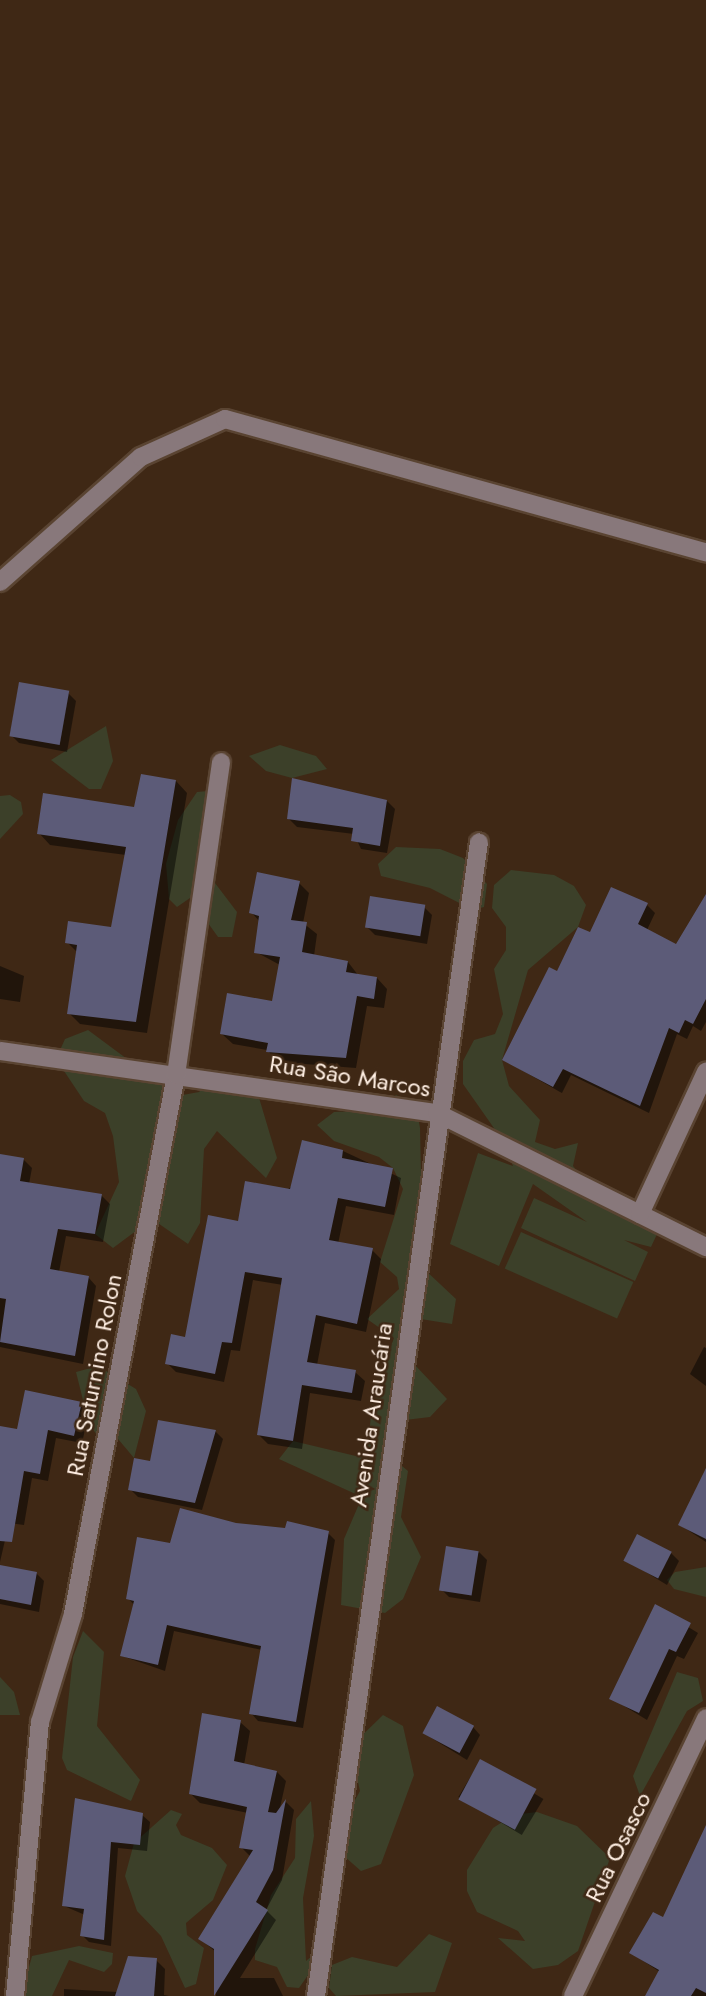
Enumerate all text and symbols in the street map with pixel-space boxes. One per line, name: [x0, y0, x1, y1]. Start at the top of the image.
street label: Rua São Marcos: [267, 1049, 433, 1103]
street label: Rua Saturnino Rolon: [60, 1271, 128, 1479]
street label: Avenida Araucária: [344, 1321, 398, 1509]
street label: Rua Osasco: [579, 1787, 657, 1907]

